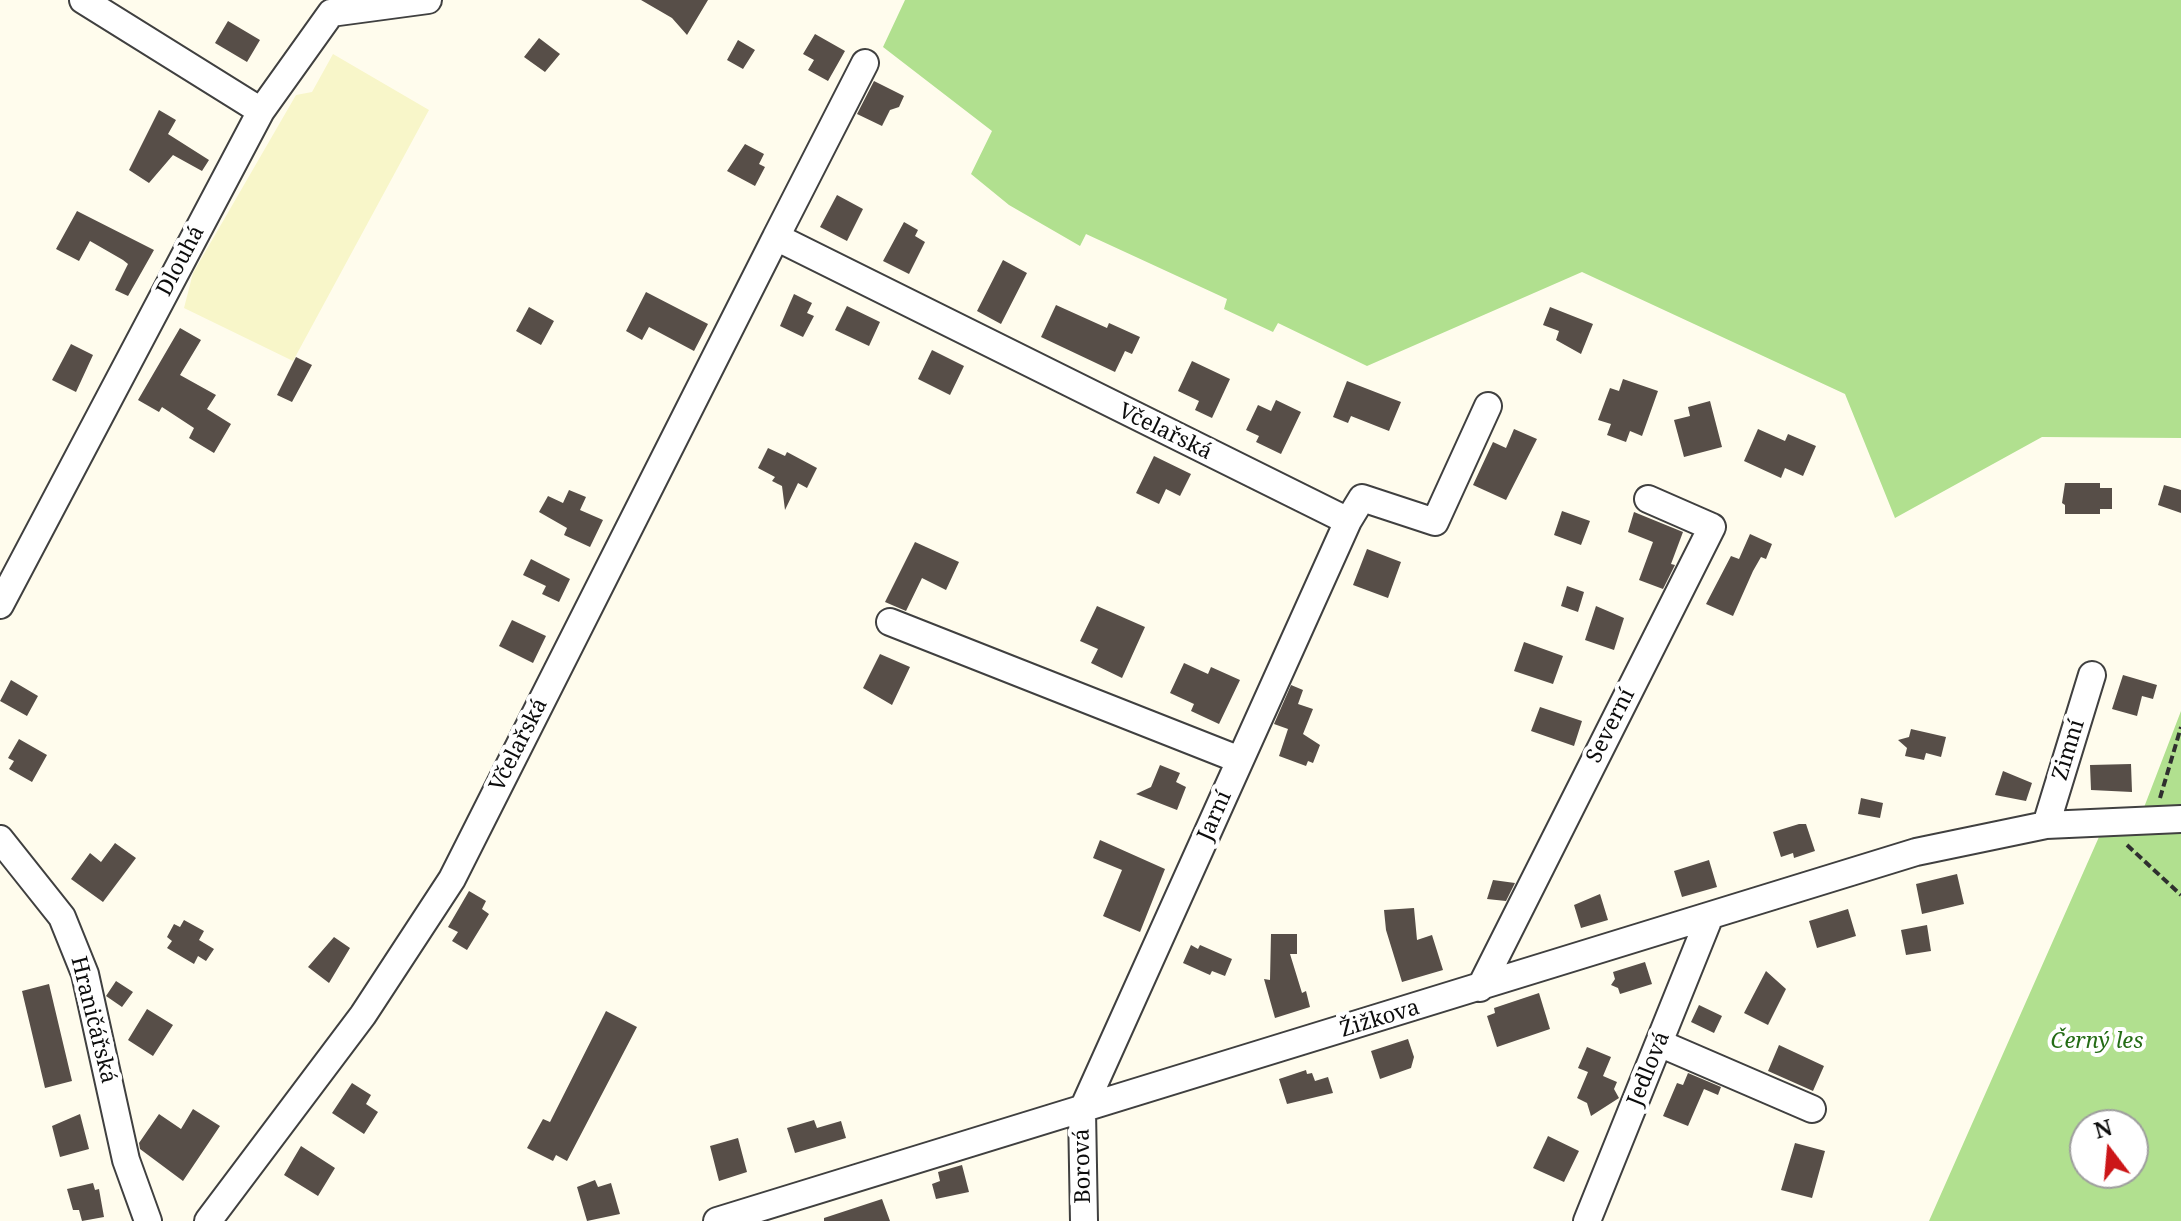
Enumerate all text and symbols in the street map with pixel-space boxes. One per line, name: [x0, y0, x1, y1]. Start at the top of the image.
street label: Dlouhá: [152, 221, 210, 301]
street label: Včelařská: [1114, 398, 1216, 466]
street label: Severní: [1581, 684, 1641, 768]
street label: Včelařská: [484, 694, 554, 796]
street label: Zimní: [2047, 716, 2091, 784]
street label: Jarní: [1192, 787, 1238, 845]
street label: Hraničářská: [64, 954, 122, 1086]
street label: Žižkova: [1337, 994, 1423, 1044]
street label: Jedlová: [1622, 1028, 1676, 1110]
park label: Černý les: [2051, 1029, 2143, 1055]
north arrow: [2069, 1109, 2149, 1189]
text: N: [2090, 1111, 2115, 1145]
street label: Borová: [1069, 1128, 1097, 1204]

